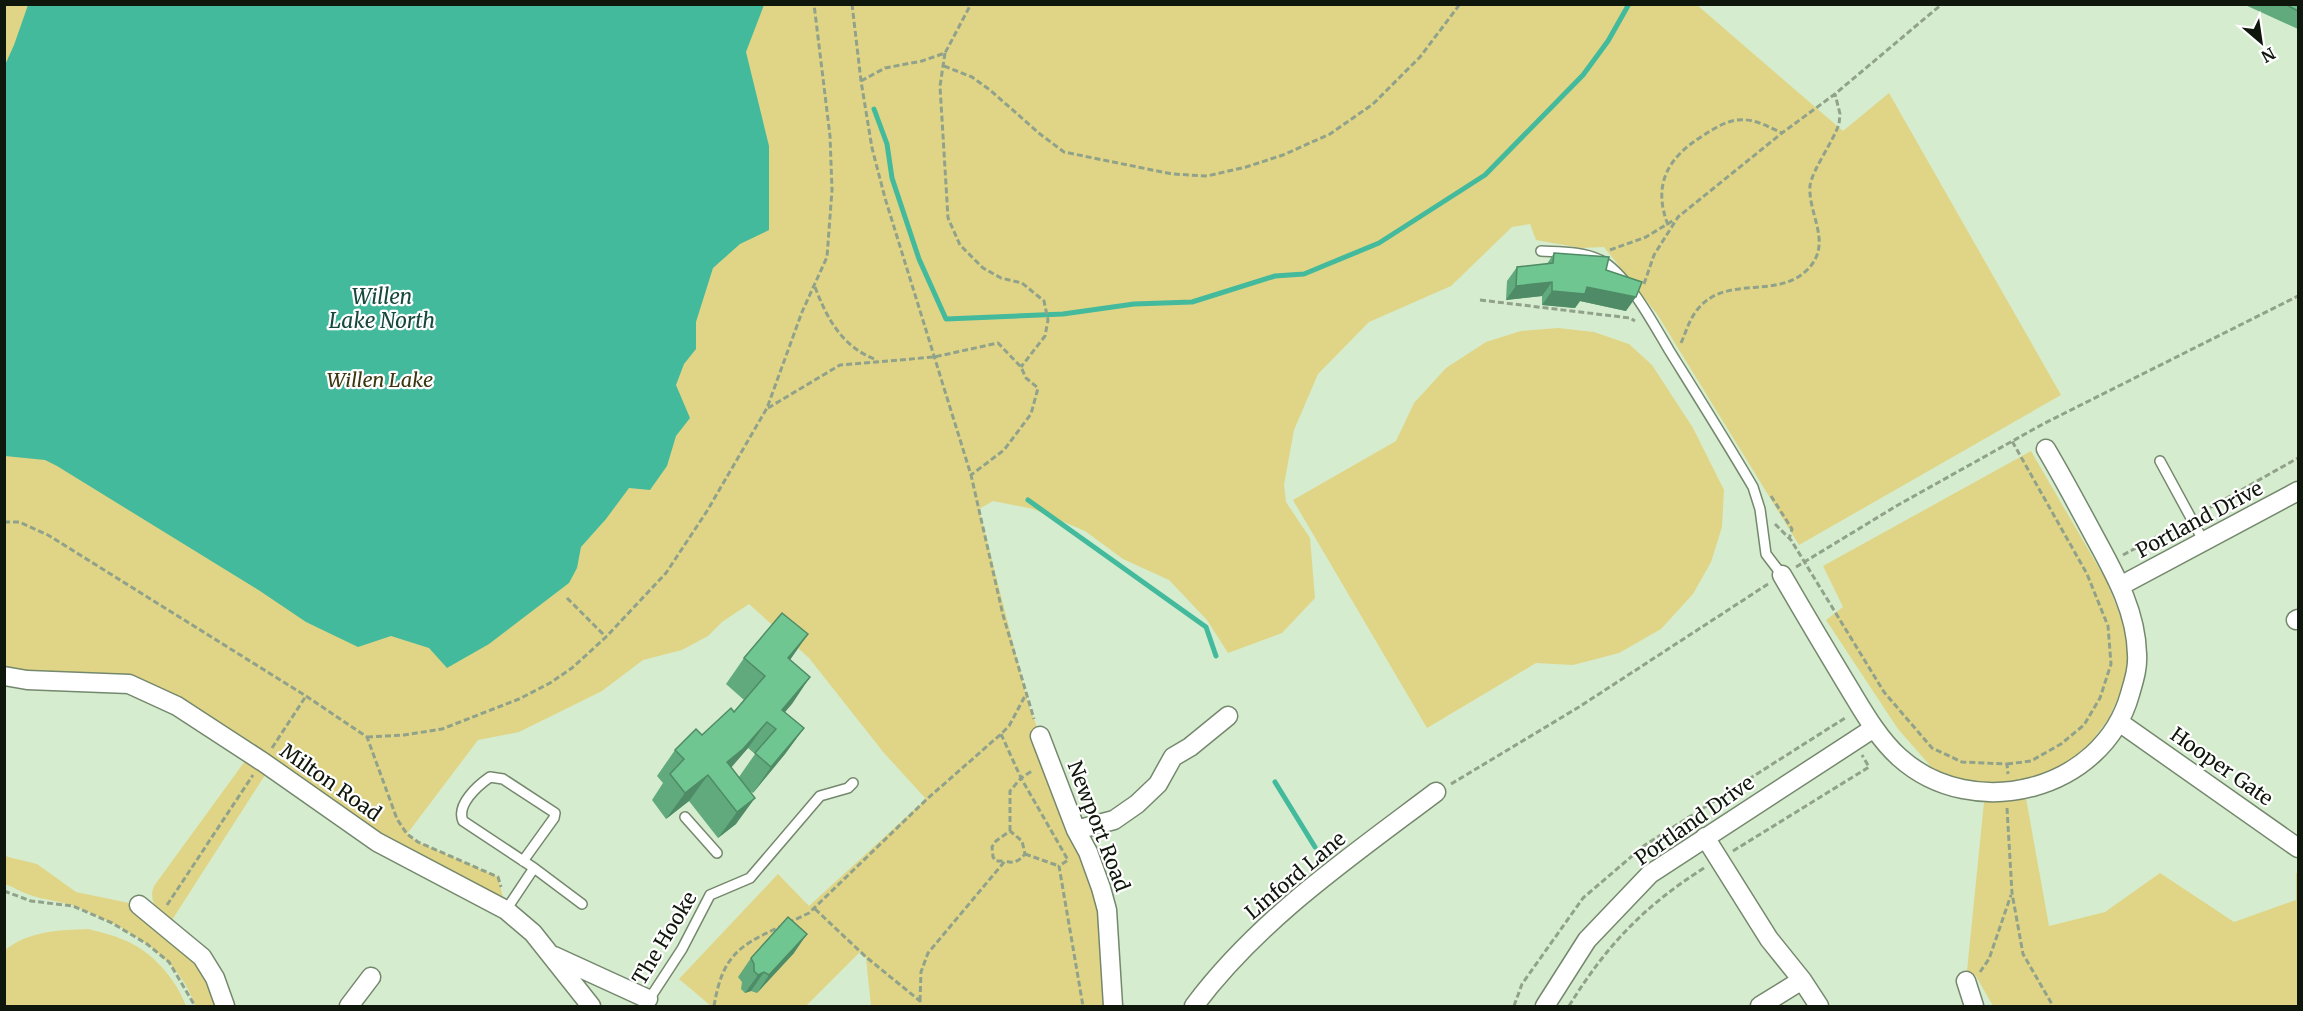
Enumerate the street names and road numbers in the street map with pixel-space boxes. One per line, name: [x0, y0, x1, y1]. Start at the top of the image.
street label: Portland Drive: [2131, 475, 2267, 563]
street label: Hooper Gate: [2166, 721, 2278, 811]
street label: Milton Road: [276, 738, 386, 826]
street label: Newport Road: [1063, 757, 1135, 895]
street label: Portland Drive: [1630, 770, 1758, 870]
street label: Linford Lane: [1240, 826, 1350, 924]
street label: The Hooke: [626, 887, 702, 989]

